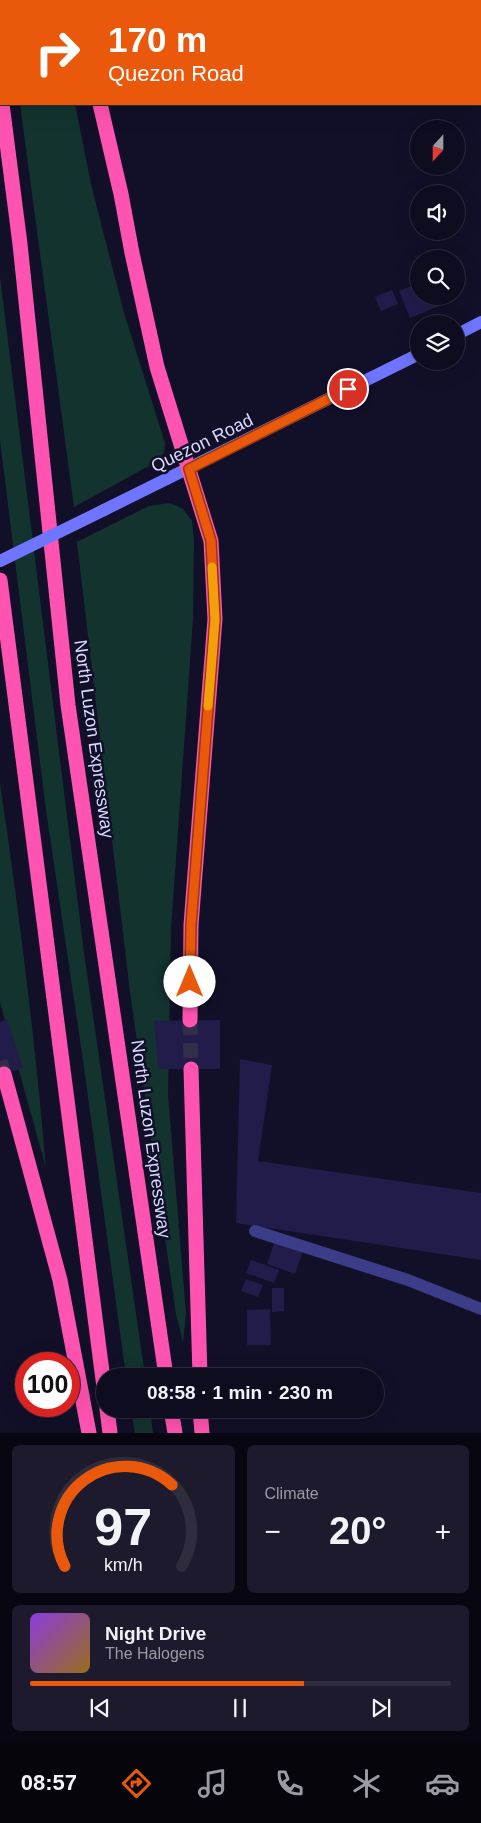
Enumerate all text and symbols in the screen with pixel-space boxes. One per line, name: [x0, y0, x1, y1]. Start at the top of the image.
icon: right: [25, 20, 90, 85]
text: 170 m: [108, 20, 207, 59]
text: Quezon Road: [108, 61, 244, 86]
north arrow: [410, 120, 465, 175]
map controls: [410, 120, 465, 370]
button: sound: [410, 185, 465, 240]
button: search: [410, 250, 465, 305]
button: layers: [410, 315, 465, 370]
pin: [327, 368, 369, 410]
icon: arrive: [334, 375, 362, 403]
street label: Quezon Road: [148, 410, 256, 476]
street label: North Luzon Expressway: [70, 639, 118, 839]
position arrow: [163, 955, 215, 1007]
street label: North Luzon Expressway: [127, 1039, 175, 1239]
speed limit sign: 100: [15, 1352, 80, 1417]
text: 08:58 · 1 min · 230 m: [147, 1382, 333, 1403]
text: Climate: [265, 1485, 319, 1502]
text: 97: [94, 1498, 152, 1556]
text: 20°: [329, 1510, 386, 1552]
text: −: [265, 1516, 281, 1547]
text: +: [435, 1516, 451, 1547]
text: km/h: [104, 1555, 143, 1575]
text: Night Drive: [105, 1623, 206, 1644]
text: The Halogens: [105, 1645, 205, 1662]
icon: previous: [86, 1694, 114, 1722]
icon: pause: [226, 1694, 254, 1722]
icon: next: [367, 1694, 395, 1722]
icon: directions: [119, 1766, 154, 1801]
icon: music: [195, 1766, 230, 1801]
icon: phone: [272, 1766, 307, 1801]
icon: climate: [349, 1766, 384, 1801]
icon: car: [425, 1766, 460, 1801]
text: 08:57: [21, 1770, 77, 1795]

